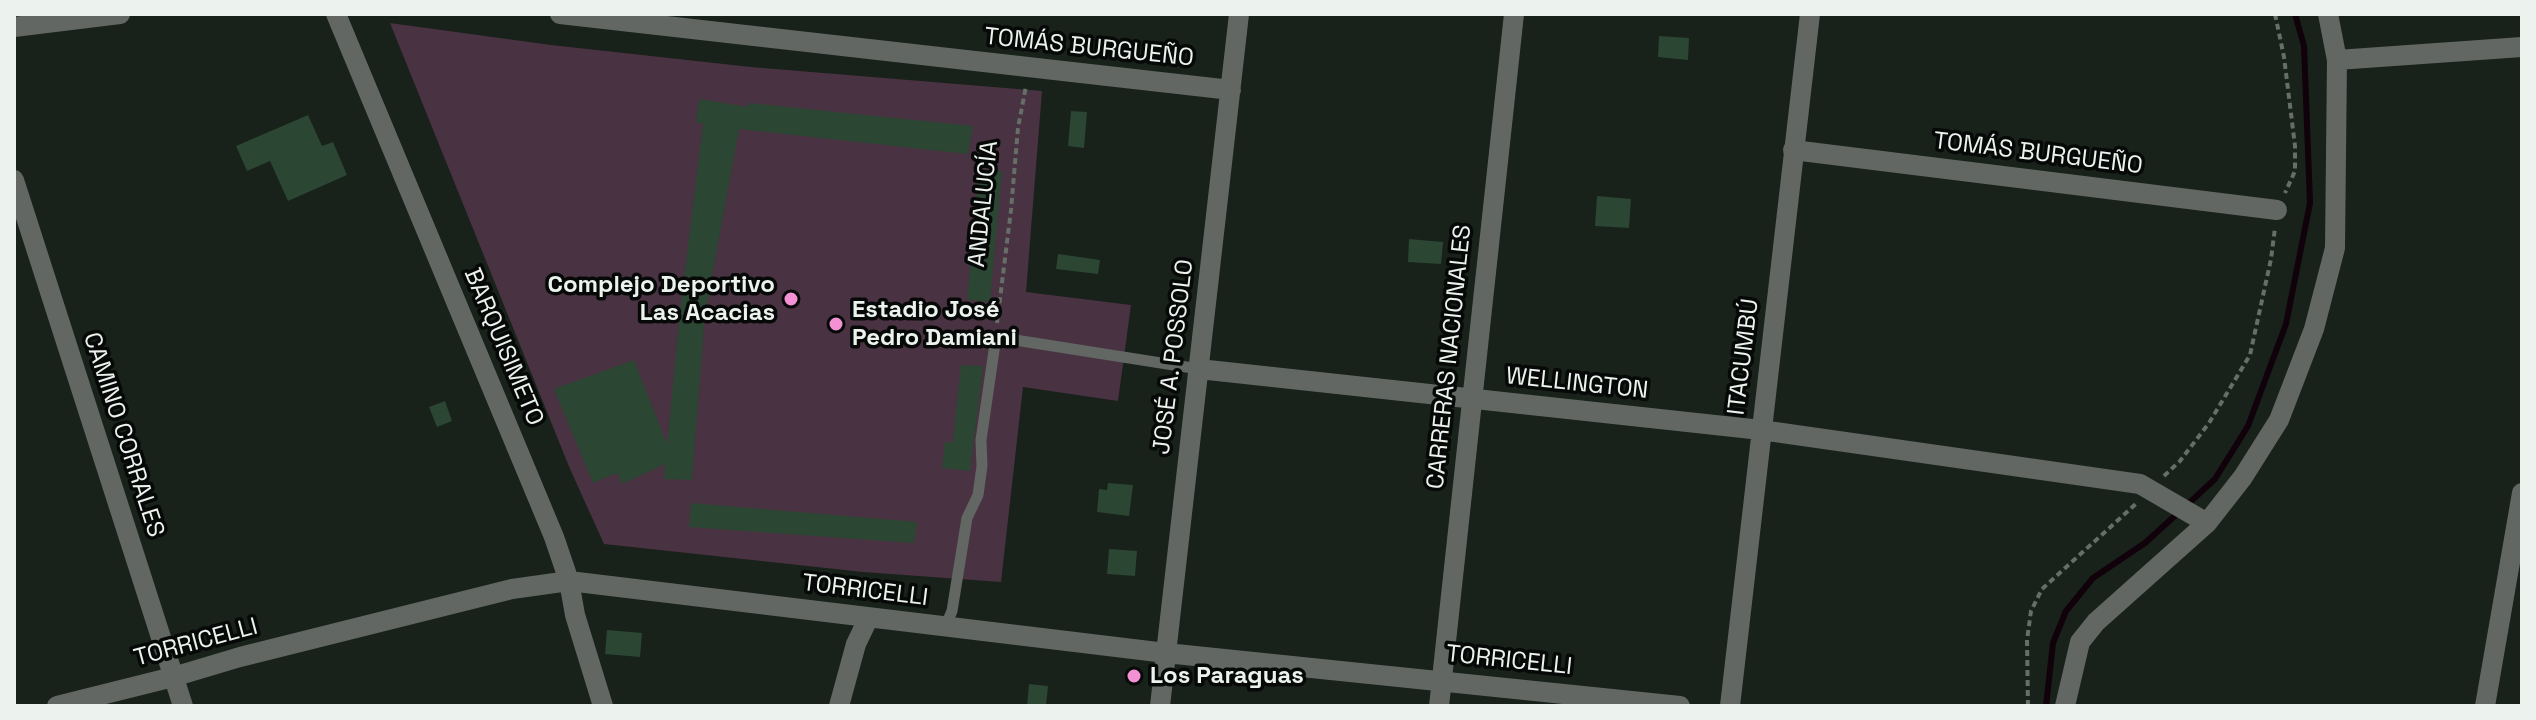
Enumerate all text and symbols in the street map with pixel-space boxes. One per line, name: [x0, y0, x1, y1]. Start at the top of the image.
street label: TOMÁS BURGUEÑO: [983, 23, 1195, 73]
street label: TOMÁS BURGUEÑO: [1932, 127, 2144, 181]
street label: ANDALUCÍA: [963, 139, 1005, 269]
street label: CARRERAS NACIONALES: [1422, 223, 1478, 491]
street label: JOSÉ A. POSSOLO: [1148, 258, 1200, 456]
street label: BARQUISIMETO: [457, 264, 549, 430]
place label: Complejo Deportivo Las Acacias: [547, 271, 775, 327]
marker: Complejo Deportivo Las Acacias: [782, 290, 800, 308]
place label: Estadio José Pedro Damiani: [852, 296, 1017, 352]
street label: ITACUMBÚ: [1723, 297, 1765, 417]
marker: Estadio José Pedro Damiani: [827, 315, 845, 333]
street label: CAMINO CORRALES: [76, 329, 170, 541]
street label: WELLINGTON: [1504, 362, 1650, 406]
street label: TORRICELLI: [800, 569, 930, 613]
street label: TORRICELLI: [131, 613, 261, 673]
street label: TORRICELLI: [1445, 640, 1573, 682]
place label: Los Paraguas: [1150, 662, 1304, 690]
marker: Los Paraguas: [1125, 667, 1143, 685]

